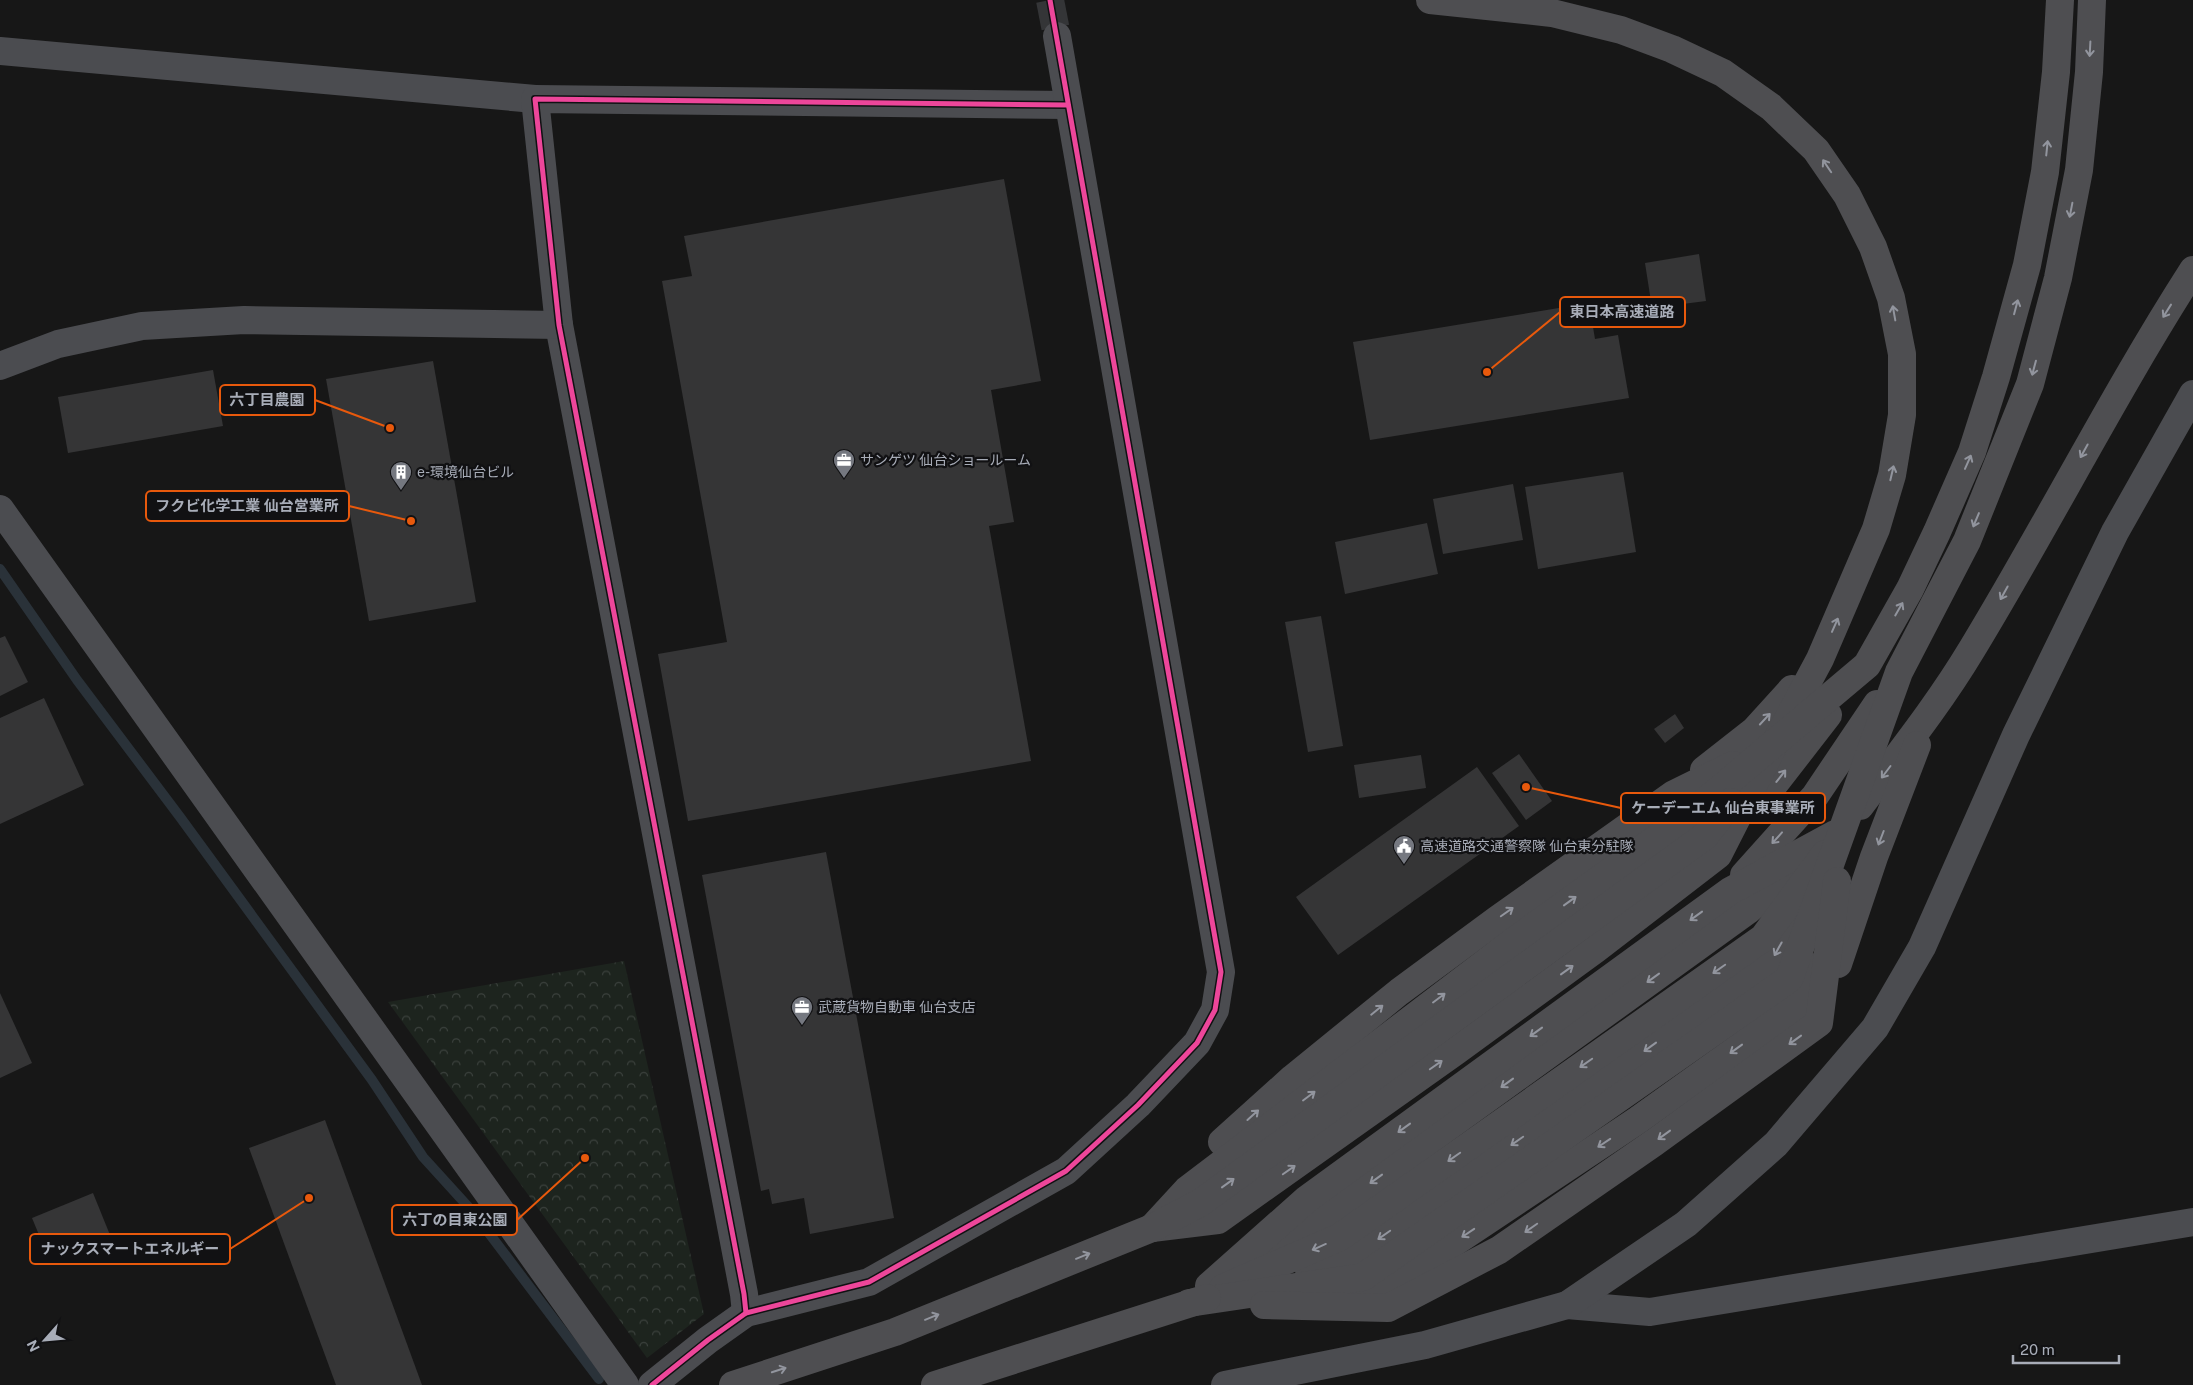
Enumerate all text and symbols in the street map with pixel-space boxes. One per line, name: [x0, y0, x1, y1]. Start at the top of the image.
one-way arrow: [2085, 40, 2095, 56]
one-way arrow: [2042, 140, 2052, 156]
one-way arrow: [1822, 159, 1832, 173]
one-way arrow: [2066, 202, 2076, 218]
callout: 東日本高速道路: [1560, 297, 1685, 327]
one-way arrow: [2011, 299, 2021, 315]
text: 東日本高速道路: [1569, 303, 1675, 320]
one-way arrow: [2161, 304, 2171, 318]
one-way arrow: [1889, 305, 1898, 321]
one-way arrow: [2029, 360, 2039, 376]
callout: 六丁目農園: [220, 385, 315, 415]
text: 六丁目農園: [229, 391, 305, 408]
one-way arrow: [2079, 444, 2089, 459]
office icon: サンゲツ 仙台ショールーム: [832, 448, 856, 479]
place label: サンゲツ 仙台ショールーム: [860, 452, 1031, 468]
one-way arrow: [1963, 455, 1973, 470]
building icon: e-環境仙台ビル: [389, 460, 413, 491]
place label: e-環境仙台ビル: [417, 464, 514, 480]
one-way arrow: [1887, 466, 1897, 482]
callout: フクビ化学工業 仙台営業所: [146, 491, 349, 521]
text: フクビ化学工業 仙台営業所: [155, 497, 339, 514]
one-way arrow: [1971, 512, 1980, 527]
one-way arrow: [1999, 585, 2009, 600]
one-way arrow: [1894, 602, 1904, 617]
one-way arrow: [1831, 618, 1841, 633]
one-way arrow: [1759, 712, 1771, 725]
one-way arrow: [1880, 765, 1891, 778]
one-way arrow: [1775, 770, 1786, 783]
callout: ケーデーエム 仙台東事業所: [1621, 793, 1825, 823]
text: ケーデーエム 仙台東事業所: [1631, 799, 1815, 816]
one-way arrow: [1876, 830, 1885, 846]
one-way arrow: [1772, 832, 1783, 845]
public building icon: 高速道路交通警察隊 仙台東分駐隊: [1392, 834, 1416, 865]
place label: 高速道路交通警察隊 仙台東分駐隊: [1420, 838, 1633, 854]
one-way arrow: [1562, 896, 1576, 906]
one-way arrow: [1500, 907, 1514, 917]
one-way arrow: [1689, 911, 1703, 921]
one-way arrow: [1773, 942, 1783, 956]
one-way arrow: [1712, 964, 1726, 974]
one-way arrow: [1560, 965, 1574, 975]
one-way arrow: [1646, 973, 1660, 983]
one-way arrow: [1432, 993, 1446, 1003]
office icon: 武蔵貨物自動車 仙台支店: [790, 995, 814, 1026]
place label: 武蔵貨物自動車 仙台支店: [818, 999, 975, 1015]
one-way arrow: [1370, 1004, 1383, 1015]
one-way arrow: [1529, 1027, 1543, 1037]
one-way arrow: [1788, 1035, 1802, 1045]
one-way arrow: [1644, 1042, 1657, 1053]
one-way arrow: [1729, 1044, 1743, 1054]
one-way arrow: [1580, 1058, 1594, 1068]
one-way arrow: [1429, 1060, 1443, 1070]
one-way arrow: [1501, 1078, 1514, 1089]
one-way arrow: [1302, 1091, 1316, 1101]
one-way arrow: [1246, 1109, 1259, 1120]
one-way arrow: [1397, 1123, 1411, 1133]
one-way arrow: [1657, 1130, 1671, 1140]
one-way arrow: [1510, 1136, 1524, 1146]
one-way arrow: [1597, 1138, 1611, 1148]
one-way arrow: [1447, 1152, 1461, 1162]
one-way arrow: [1282, 1165, 1296, 1175]
one-way arrow: [1369, 1174, 1383, 1184]
one-way arrow: [1221, 1178, 1235, 1188]
callout: 六丁の目東公園: [392, 1205, 517, 1235]
text: 六丁の目東公園: [402, 1211, 508, 1228]
one-way arrow: [1525, 1223, 1538, 1234]
one-way arrow: [1462, 1228, 1476, 1238]
one-way arrow: [1377, 1230, 1391, 1240]
callout: ナックスマートエネルギー: [30, 1234, 230, 1264]
text: ナックスマートエネルギー: [40, 1240, 220, 1257]
one-way arrow: [1312, 1242, 1327, 1252]
one-way arrow: [1075, 1251, 1090, 1260]
one-way arrow: [925, 1311, 940, 1320]
north arrow: [20, 1315, 70, 1365]
scale bar: [2013, 1332, 2119, 1364]
text: N: [24, 1337, 43, 1354]
text: 20 m: [2020, 1341, 2055, 1358]
one-way arrow: [771, 1365, 786, 1374]

